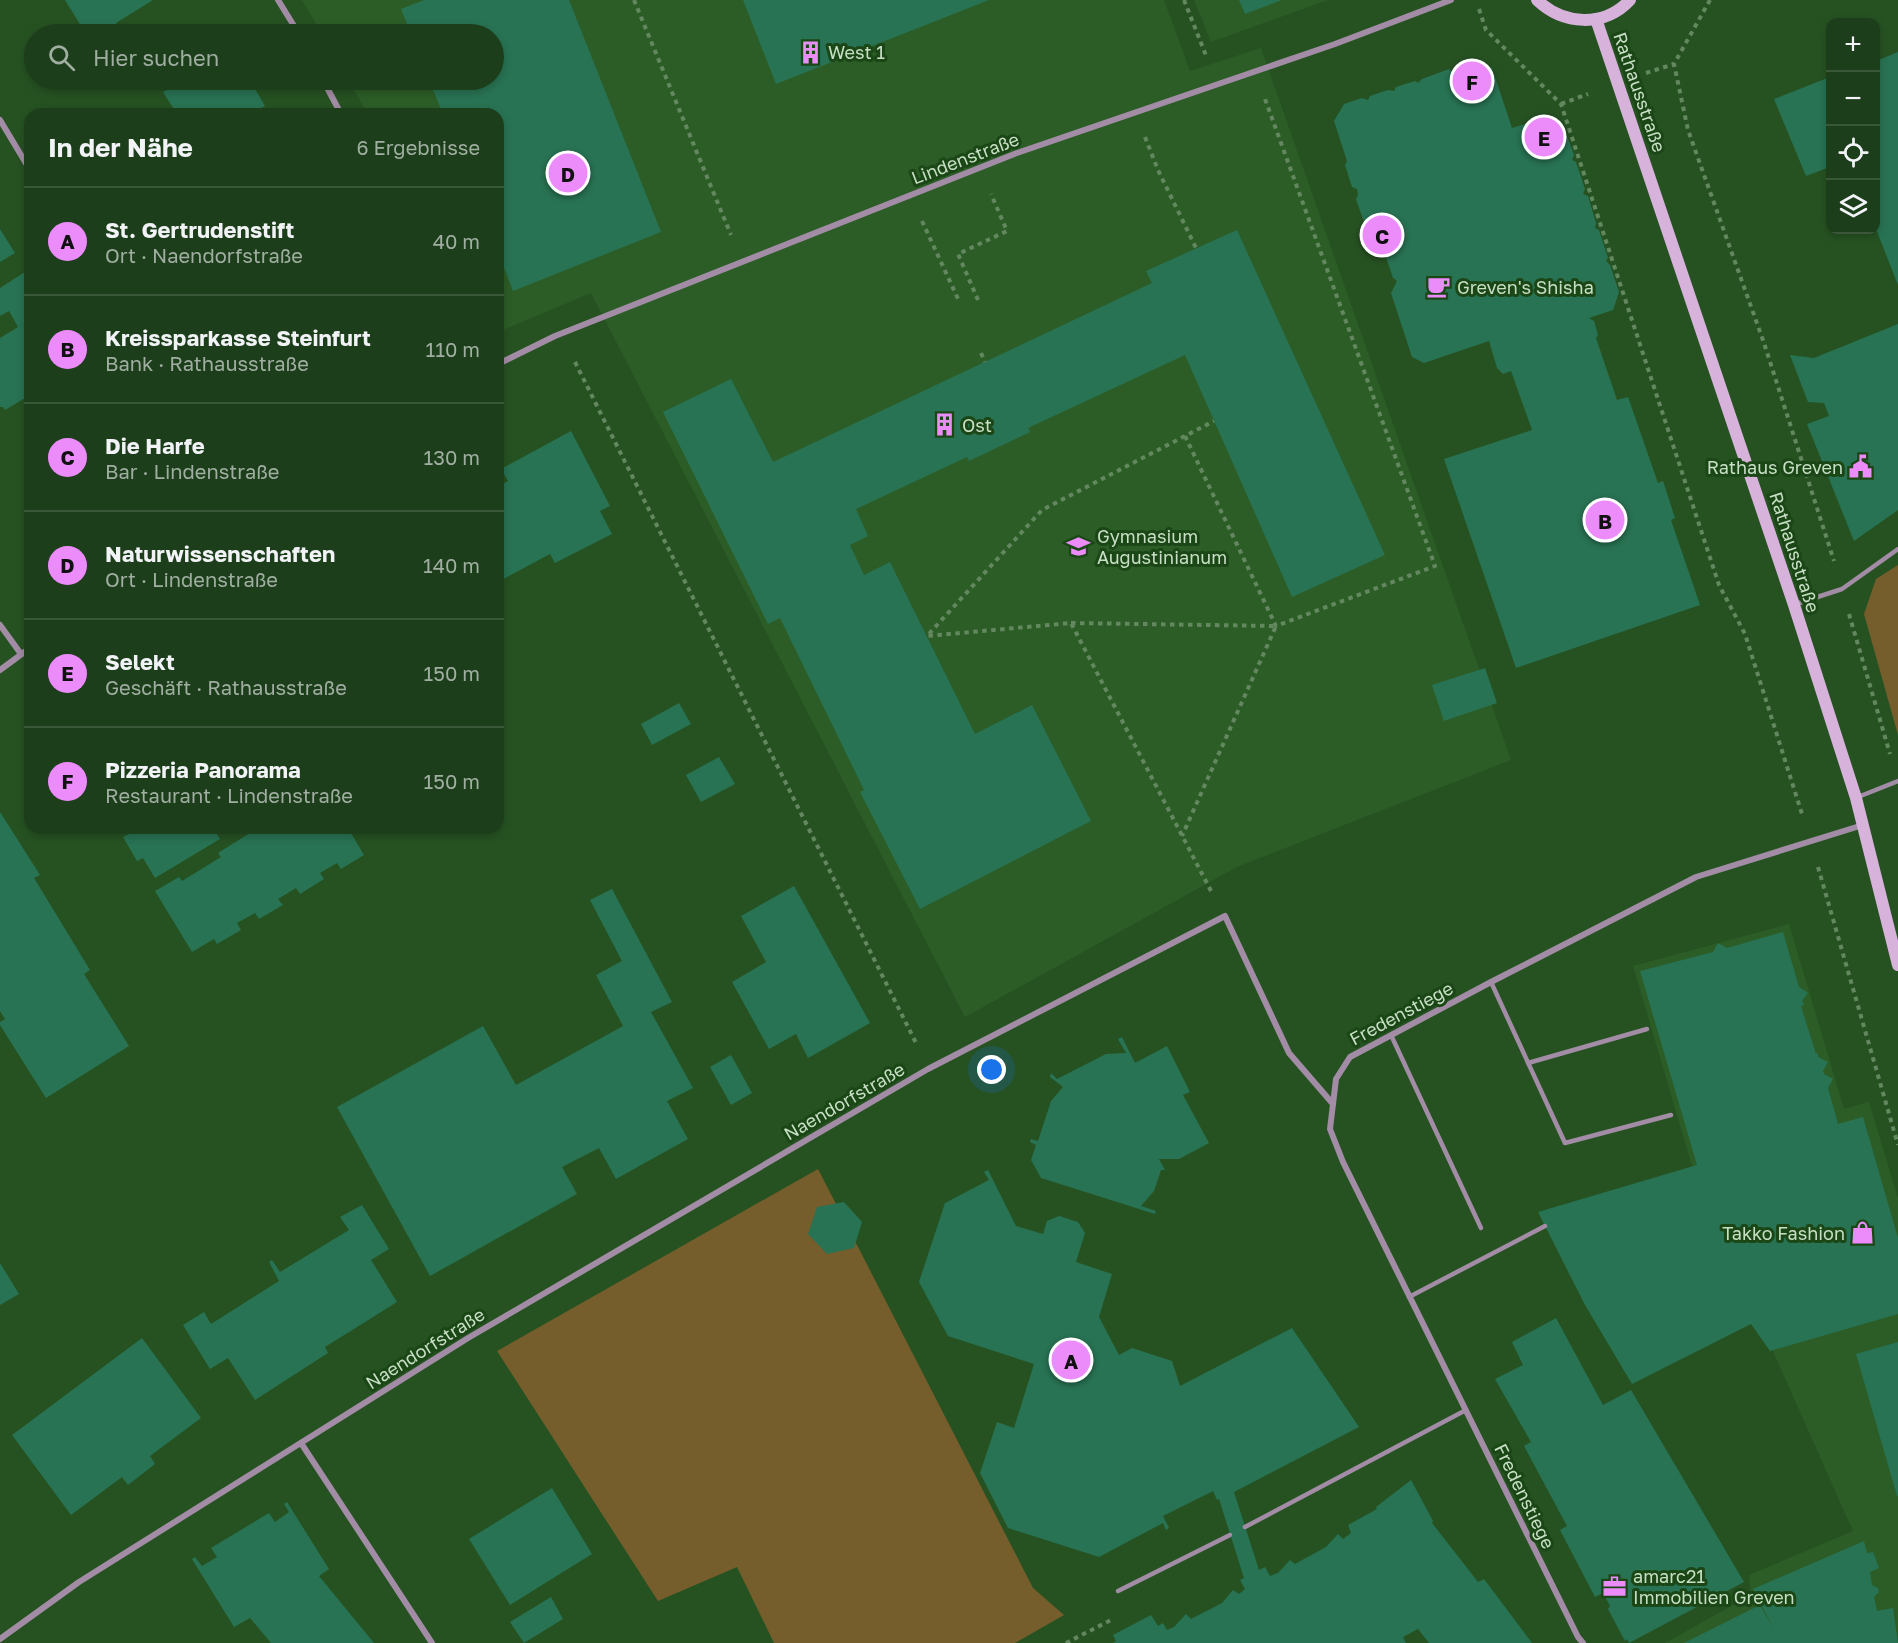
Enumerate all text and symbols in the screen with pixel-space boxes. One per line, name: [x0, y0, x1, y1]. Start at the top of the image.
map controls: [1826, 18, 1880, 234]
button: +: [1826, 18, 1880, 72]
search box: [24, 24, 504, 90]
street label: Rathausstraße: [1609, 29, 1671, 155]
building icon: West 1: [797, 39, 823, 65]
icon: search: [45, 41, 78, 74]
place label: West 1: [828, 41, 885, 63]
text: Hier suchen: [93, 44, 219, 71]
pin: F: [1452, 58, 1492, 104]
button: −: [1826, 72, 1880, 126]
pin: E: [1524, 114, 1564, 160]
button: locate: [1826, 126, 1880, 180]
street label: Lindenstraße: [908, 127, 1022, 189]
text: In der Nähe: [48, 132, 193, 163]
text: 6 Ergebnisse: [356, 135, 480, 159]
pin: D: [548, 150, 588, 195]
button: layers: [1826, 180, 1880, 234]
pin: C: [1362, 212, 1402, 258]
text: St. Gertrudenstift: [105, 216, 294, 243]
text: A: [60, 229, 75, 253]
text: 40 m: [433, 229, 480, 253]
text: Ort · Naendorfstraße: [105, 243, 303, 267]
cafe icon: Greven's Shisha: [1426, 274, 1452, 300]
place label: Greven's Shisha: [1457, 276, 1594, 298]
text: Kreissparkasse Steinfurt: [105, 324, 371, 351]
text: B: [60, 337, 75, 361]
text: 110 m: [426, 337, 480, 361]
text: Bank · Rathausstraße: [105, 351, 309, 375]
building icon: Ost: [931, 412, 957, 438]
place label: Ost: [962, 414, 992, 436]
text: Die Harfe: [105, 432, 205, 459]
text: C: [60, 445, 75, 469]
text: 130 m: [424, 445, 480, 469]
public building icon: Rathaus Greven: [1848, 454, 1874, 480]
place label: Rathaus Greven: [1707, 456, 1843, 478]
text: Bar · Lindenstraße: [105, 459, 279, 483]
street label: Rathausstraße: [1765, 489, 1825, 615]
pin: B: [1586, 498, 1624, 542]
place label: Gymnasium Augustinianum: [1097, 525, 1227, 568]
school or university icon: Gymnasium Augustinianum: [1066, 533, 1092, 559]
text: Naturwissenschaften: [105, 540, 335, 567]
text: D: [60, 553, 75, 577]
text: 140 m: [423, 553, 480, 577]
text: Ort · Lindenstraße: [105, 567, 278, 591]
text: Selekt: [105, 648, 175, 675]
text: E: [61, 661, 74, 685]
text: 150 m: [424, 661, 480, 685]
text: Geschäft · Rathausstraße: [105, 675, 347, 699]
text: Pizzeria Panorama: [105, 756, 301, 783]
text: F: [62, 769, 73, 793]
text: 150 m: [424, 769, 480, 793]
text: Restaurant · Lindenstraße: [105, 783, 353, 807]
street label: Fredenstiege: [1345, 977, 1457, 1049]
your location: [977, 1055, 1006, 1084]
street label: Naendorfstraße: [780, 1058, 908, 1144]
shop icon: Takko Fashion: [1850, 1220, 1876, 1246]
place label: Takko Fashion: [1722, 1222, 1845, 1244]
street label: Naendorfstraße: [362, 1303, 488, 1393]
pin: A: [1052, 1338, 1090, 1382]
street label: Fredenstiege: [1490, 1440, 1560, 1552]
place label: amarc21 Immobilien Greven: [1633, 1565, 1795, 1608]
office icon: amarc21 Immobilien Greven: [1602, 1573, 1628, 1599]

